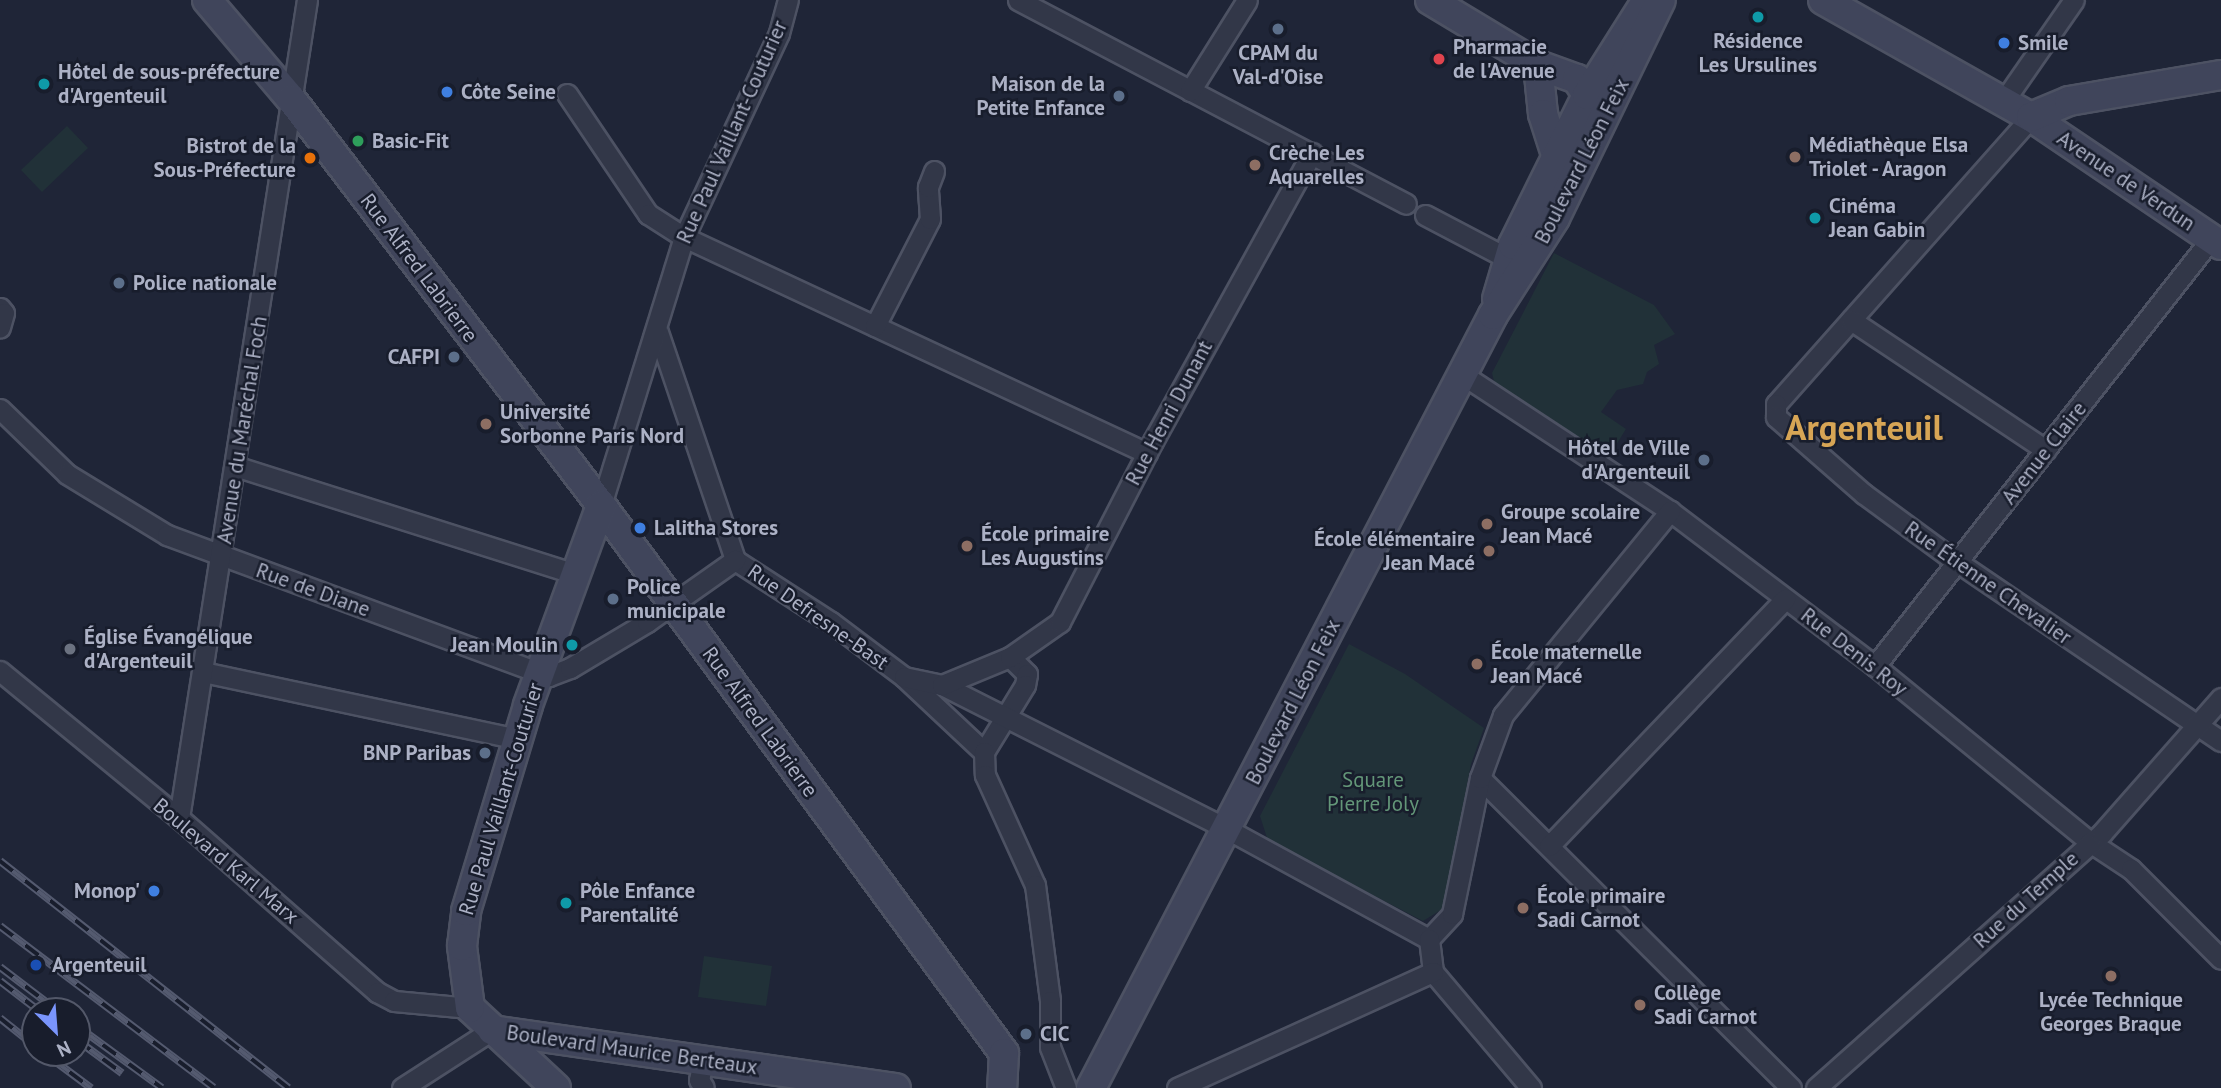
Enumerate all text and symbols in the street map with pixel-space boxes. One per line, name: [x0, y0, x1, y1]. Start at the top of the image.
marker: Résidence Les Ursulines: [1750, 9, 1766, 25]
street label: Rue Paul Vaillant-Couturier: [671, 16, 793, 248]
marker: CPAM du Val-d'Oise: [1270, 21, 1286, 37]
place label: Résidence Les Ursulines: [1699, 28, 1817, 78]
place label: Smile: [2018, 30, 2069, 56]
place label: Pharmacie de l'Avenue: [1453, 34, 1555, 84]
marker: Smile: [1996, 35, 2012, 51]
place label: CPAM du Val-d'Oise: [1233, 40, 1323, 90]
marker: Pharmacie de l'Avenue: [1431, 51, 1447, 67]
place label: Hôtel de sous-préfecture d'Argenteuil: [58, 59, 280, 109]
place label: Maison de la Petite Enfance: [976, 71, 1105, 121]
street label: Boulevard Léon Feix: [1529, 74, 1635, 248]
marker: Hôtel de sous-préfecture d'Argenteuil: [36, 76, 52, 92]
place label: Côte Seine: [461, 79, 556, 105]
marker: Côte Seine: [439, 84, 455, 100]
marker: Maison de la Petite Enfance: [1111, 88, 1127, 104]
street label: Avenue de Verdun: [2052, 125, 2200, 237]
place label: Basic-Fit: [372, 128, 449, 154]
place label: Médiathèque Elsa Triolet - Aragon: [1809, 132, 1968, 182]
place label: Bistrot de la Sous-Préfecture: [153, 133, 296, 183]
marker: Basic-Fit: [350, 133, 366, 149]
place label: Crèche Les Aquarelles: [1269, 140, 1365, 190]
marker: Médiathèque Elsa Triolet - Aragon: [1787, 149, 1803, 165]
marker: Bistrot de la Sous-Préfecture: [302, 150, 318, 166]
marker: Crèche Les Aquarelles: [1247, 157, 1263, 173]
street label: Rue Alfred Labrierre: [355, 188, 483, 348]
place label: Cinéma Jean Gabin: [1829, 193, 1925, 243]
marker: Cinéma Jean Gabin: [1807, 210, 1823, 226]
place label: Police nationale: [133, 270, 277, 296]
marker: Police nationale: [111, 275, 127, 291]
street label: Avenue du Maréchal Foch: [212, 314, 272, 546]
street label: Rue Henri Dunant: [1120, 336, 1218, 490]
place label: CAFPI: [388, 344, 440, 370]
marker: CAFPI: [446, 349, 462, 365]
street label: Avenue Claire: [1996, 397, 2092, 509]
place label: Université Sorbonne Paris Nord: [500, 399, 684, 449]
district label: Argenteuil: [1785, 406, 1943, 448]
marker: Université Sorbonne Paris Nord: [478, 416, 494, 432]
place label: Hôtel de Ville d'Argenteuil: [1567, 435, 1690, 485]
marker: Hôtel de Ville d'Argenteuil: [1696, 452, 1712, 468]
place label: Groupe scolaire Jean Macé: [1501, 499, 1640, 549]
place label: Lalitha Stores: [654, 515, 778, 541]
marker: Groupe scolaire Jean Macé: [1479, 516, 1495, 532]
street label: Rue Étienne Chevalier: [1900, 516, 2076, 650]
marker: Lalitha Stores: [632, 520, 648, 536]
place label: École primaire Les Augustins: [981, 521, 1109, 571]
place label: École élémentaire Jean Macé: [1314, 526, 1475, 576]
marker: École primaire Les Augustins: [959, 538, 975, 554]
marker: École élémentaire Jean Macé: [1481, 543, 1497, 559]
street label: Rue de Diane: [253, 558, 373, 622]
street label: Rue Defresne-Bast: [743, 559, 893, 675]
place label: Police municipale: [627, 574, 726, 624]
marker: Police municipale: [605, 591, 621, 607]
street label: Rue Denis Roy: [1796, 603, 1912, 701]
street label: Boulevard Léon Feix: [1240, 615, 1346, 789]
place label: Église Évangélique d'Argenteuil: [84, 624, 253, 674]
place label: Jean Moulin: [451, 632, 558, 658]
marker: Jean Moulin: [564, 637, 580, 653]
place label: École maternelle Jean Macé: [1491, 639, 1642, 689]
marker: Église Évangélique d'Argenteuil: [62, 641, 78, 657]
street label: Rue Alfred Labrierre: [697, 642, 823, 802]
marker: École maternelle Jean Macé: [1469, 656, 1485, 672]
street label: Rue Paul Vaillant-Couturier: [454, 679, 548, 919]
place label: BNP Paribas: [362, 740, 471, 766]
marker: BNP Paribas: [477, 745, 493, 761]
park label: Square Pierre Joly: [1327, 767, 1419, 817]
street label: Boulevard Karl Marx: [148, 793, 304, 929]
street label: Rue du Temple: [1968, 846, 2084, 954]
place label: Monop': [74, 878, 140, 904]
place label: Pôle Enfance Parentalité: [580, 878, 695, 928]
marker: Monop': [146, 883, 162, 899]
place label: École primaire Sadi Carnot: [1537, 883, 1665, 933]
marker: Pôle Enfance Parentalité: [558, 895, 574, 911]
marker: École primaire Sadi Carnot: [1515, 900, 1531, 916]
place label: Argenteuil: [52, 952, 146, 978]
marker: Argenteuil: [26, 955, 46, 975]
marker: Lycée Technique Georges Braque: [2103, 968, 2119, 984]
place label: Collège Sadi Carnot: [1654, 980, 1757, 1030]
place label: Lycée Technique Georges Braque: [2039, 987, 2183, 1037]
north arrow: [21, 997, 91, 1067]
marker: Collège Sadi Carnot: [1632, 997, 1648, 1013]
street label: Boulevard Maurice Berteaux: [505, 1020, 759, 1080]
place label: CIC: [1040, 1021, 1069, 1047]
marker: CIC: [1018, 1026, 1034, 1042]
text: N: [53, 1036, 75, 1063]

